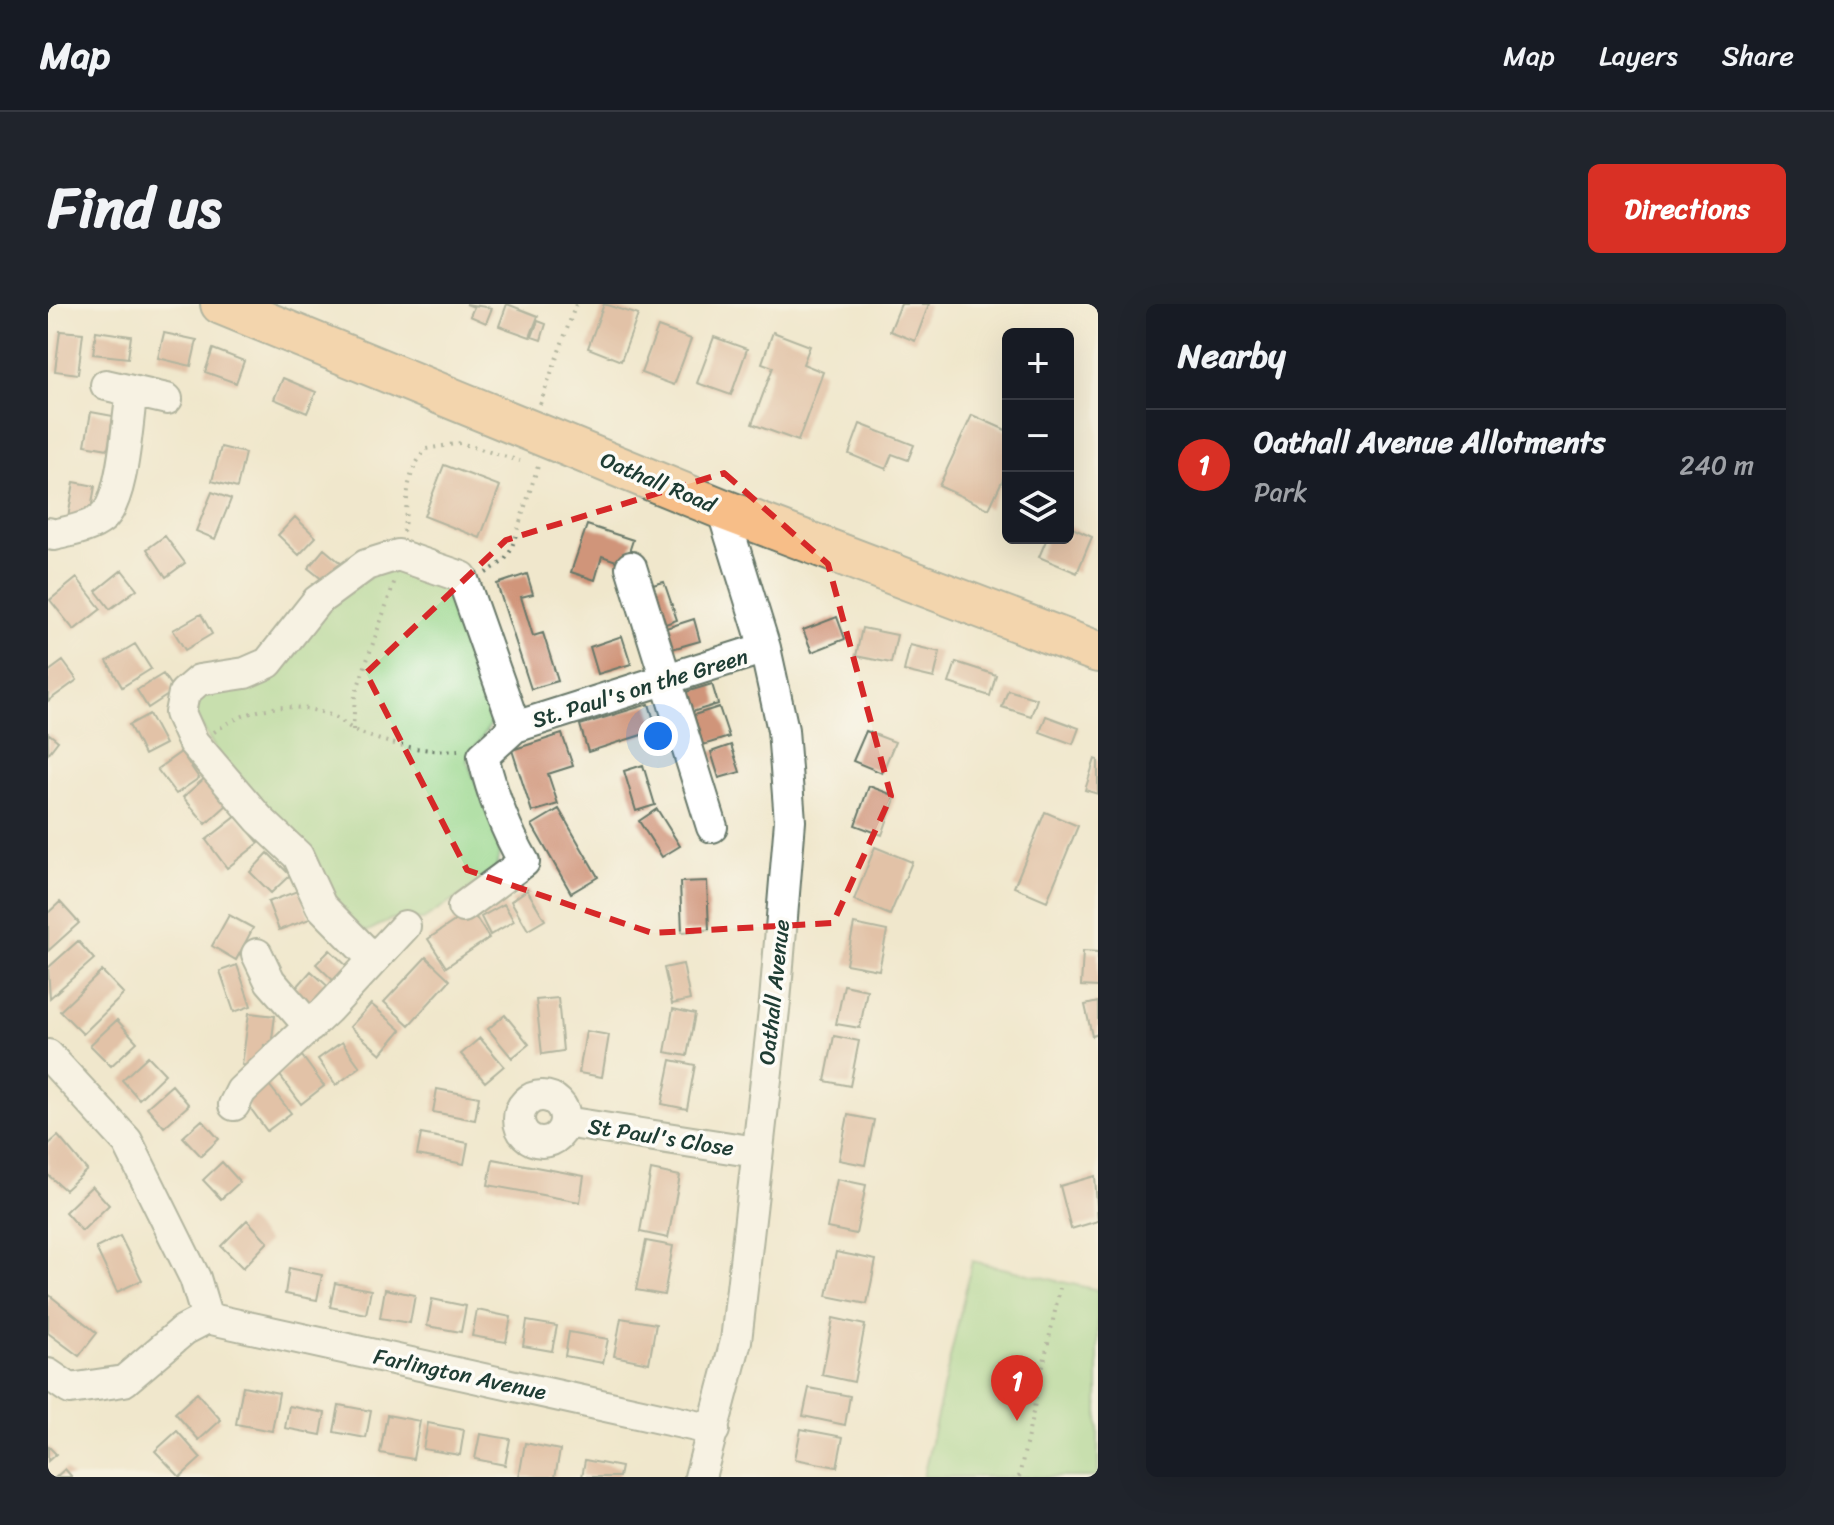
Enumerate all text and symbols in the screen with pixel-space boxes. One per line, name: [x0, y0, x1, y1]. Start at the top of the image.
text: Map: [40, 22, 110, 89]
text: Map: [1503, 31, 1555, 80]
text: Layers: [1599, 31, 1678, 80]
text: Share: [1722, 31, 1794, 80]
text: Find us: [48, 159, 221, 258]
button: Directions: [1588, 164, 1786, 253]
text: Nearby: [1178, 326, 1286, 386]
map controls: [1002, 328, 1074, 544]
button: +: [1002, 328, 1074, 400]
button: −: [1002, 400, 1074, 472]
text: Oathall Avenue Allotments: [1254, 415, 1605, 469]
street label: Oathall Road: [594, 440, 723, 524]
text: 1: [1198, 442, 1210, 488]
text: 240 m: [1680, 442, 1754, 488]
text: Park: [1254, 469, 1307, 515]
button: layers: [1002, 472, 1074, 544]
street label: St. Paul's on the Green: [527, 637, 753, 739]
your location: [638, 716, 678, 756]
street label: Oathall Avenue: [747, 917, 801, 1067]
street label: St Paul's Close: [585, 1106, 737, 1168]
street label: Farlington Avenue: [370, 1337, 550, 1411]
pin: 1: [991, 1355, 1043, 1421]

